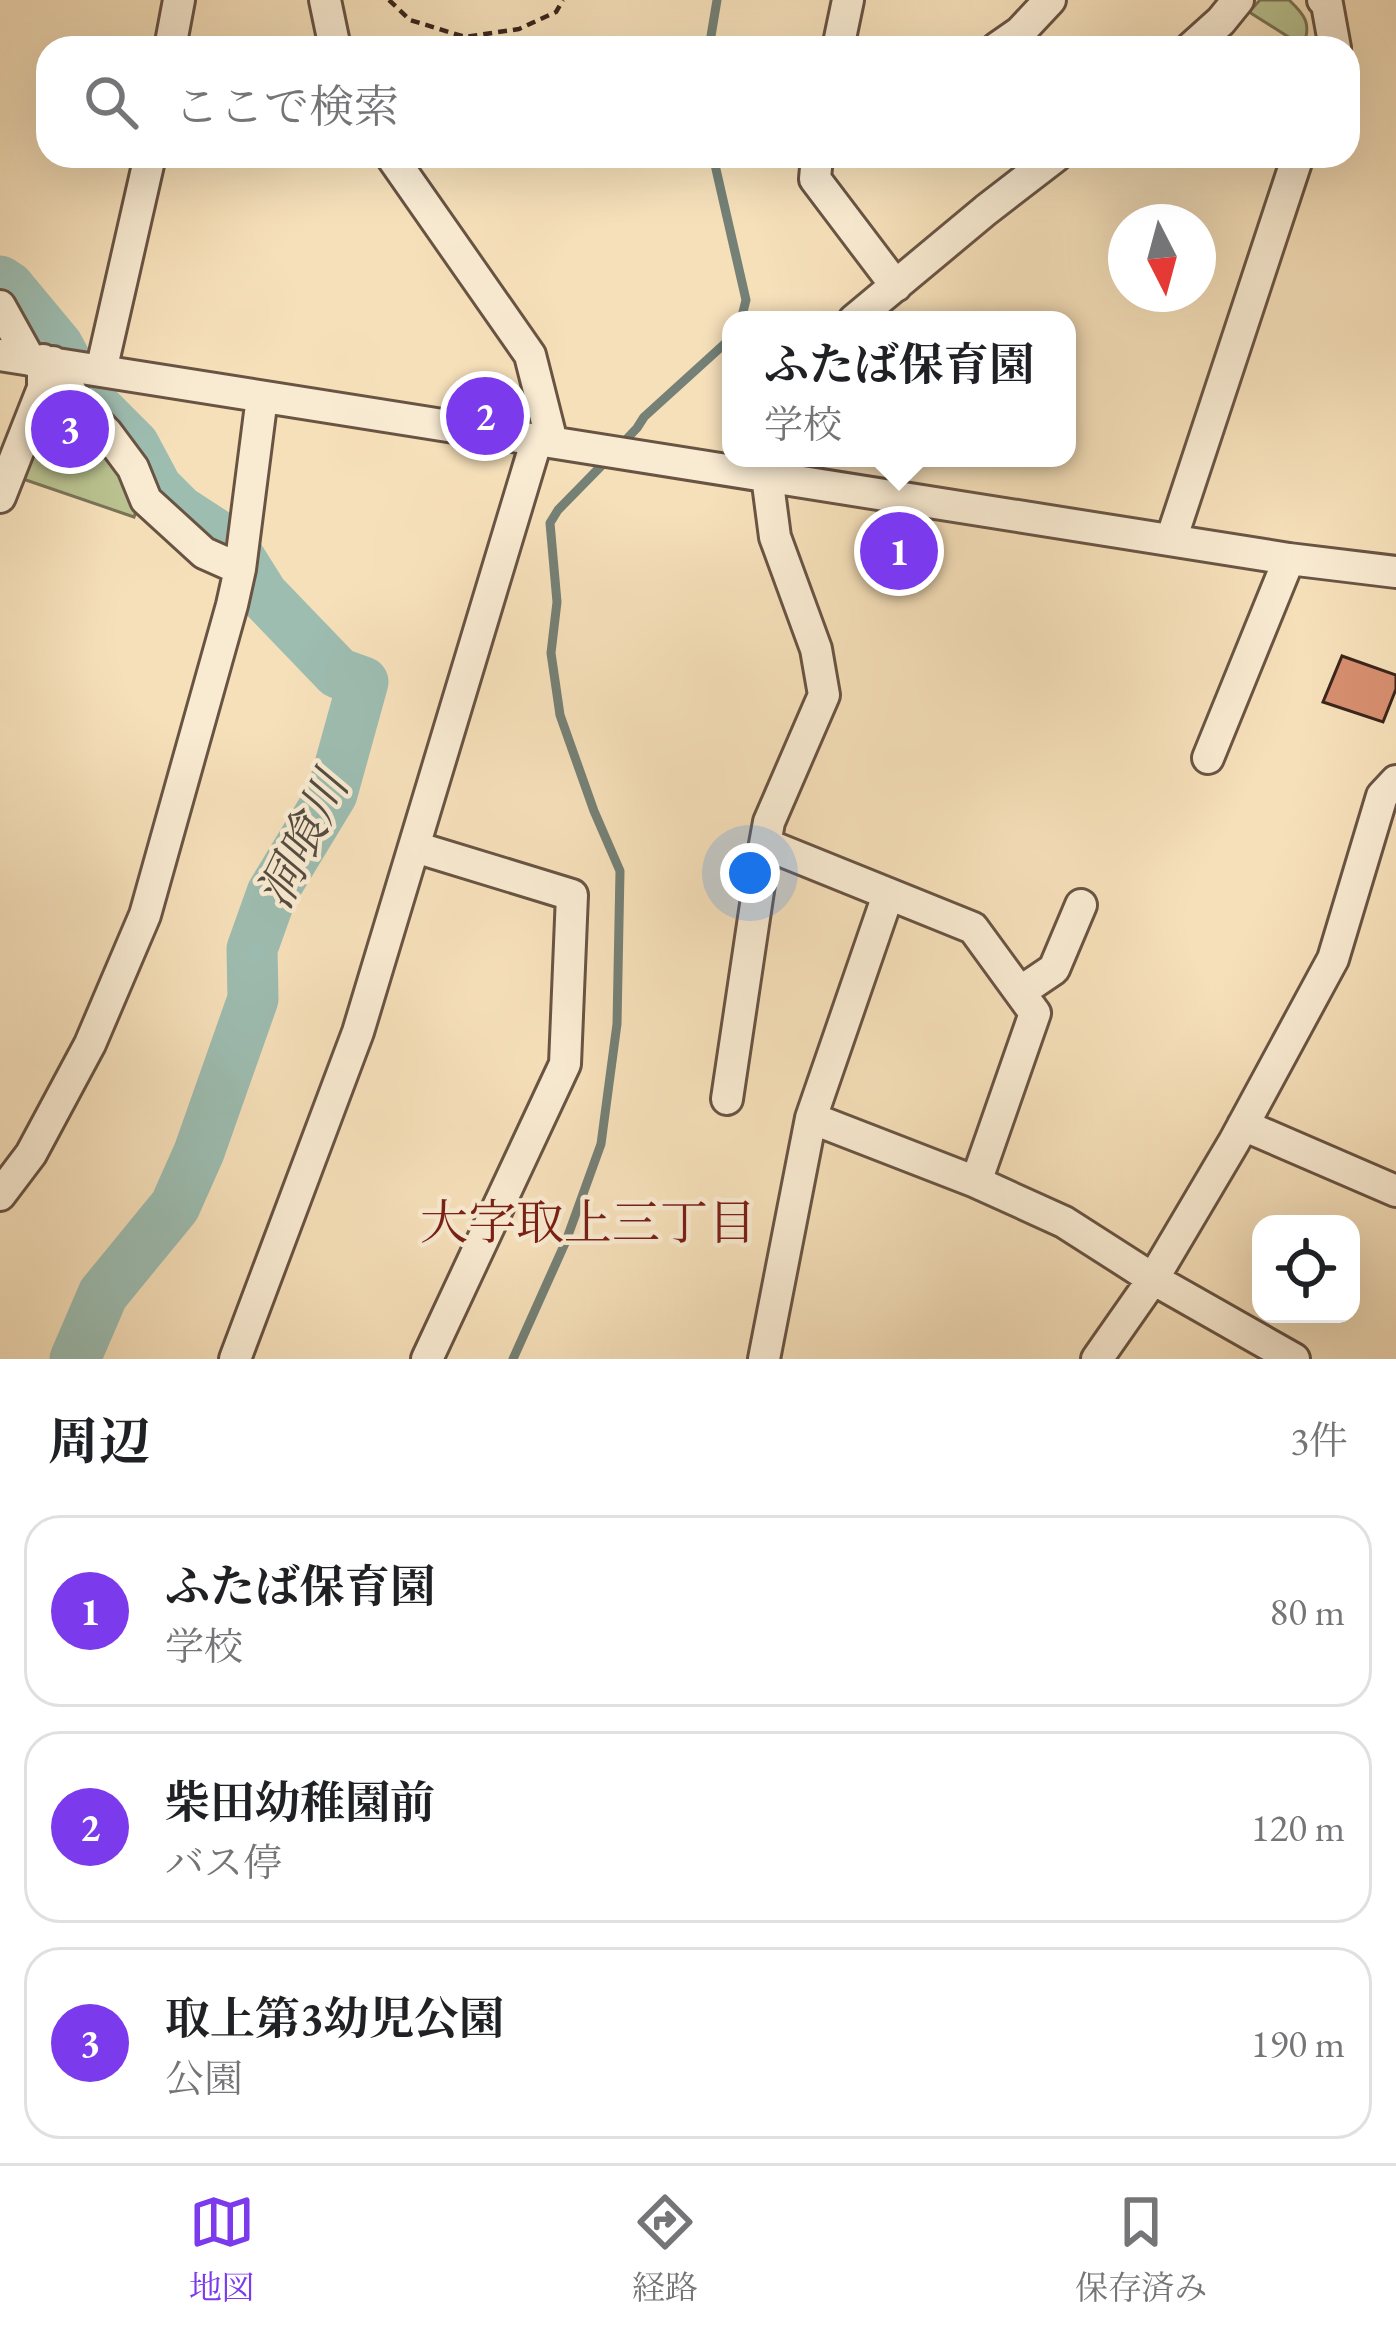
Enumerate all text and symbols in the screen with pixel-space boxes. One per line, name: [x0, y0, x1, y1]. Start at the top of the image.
search box: [36, 36, 1360, 168]
icon: search: [78, 69, 144, 135]
text: ここで検索: [174, 77, 399, 135]
north arrow: [1108, 204, 1216, 312]
popup: [722, 311, 1076, 467]
text: ふたば保育園: [764, 335, 1034, 393]
pin: 2: [446, 371, 524, 461]
pin: 3: [31, 384, 109, 474]
text: 学校: [764, 399, 842, 450]
pin: 1: [860, 506, 938, 596]
water label: 洞喰川: [243, 757, 364, 918]
your location: [720, 843, 780, 903]
district label: 大字取上三丁目: [420, 1191, 756, 1253]
map controls: [1252, 1215, 1360, 1323]
button: locate: [1252, 1215, 1360, 1323]
text: 周辺: [48, 1408, 150, 1474]
text: 3件: [1290, 1415, 1348, 1466]
text: ふたば保育園: [165, 1557, 435, 1615]
text: 1: [80, 1586, 100, 1637]
text: 80 m: [1269, 1586, 1345, 1637]
text: 学校: [165, 1621, 243, 1672]
text: 柴田幼稚園前: [165, 1773, 435, 1831]
text: 2: [80, 1802, 100, 1853]
text: 120 m: [1251, 1802, 1345, 1853]
text: バス停: [165, 1837, 282, 1888]
text: 取上第3幼児公園: [165, 1989, 504, 2047]
text: 3: [80, 2018, 100, 2069]
text: 190 m: [1251, 2018, 1345, 2069]
text: 公園: [165, 2053, 243, 2104]
tab: 地図: [189, 2189, 255, 2309]
tab: 経路: [632, 2189, 698, 2309]
tab: 保存済み: [1075, 2189, 1207, 2309]

